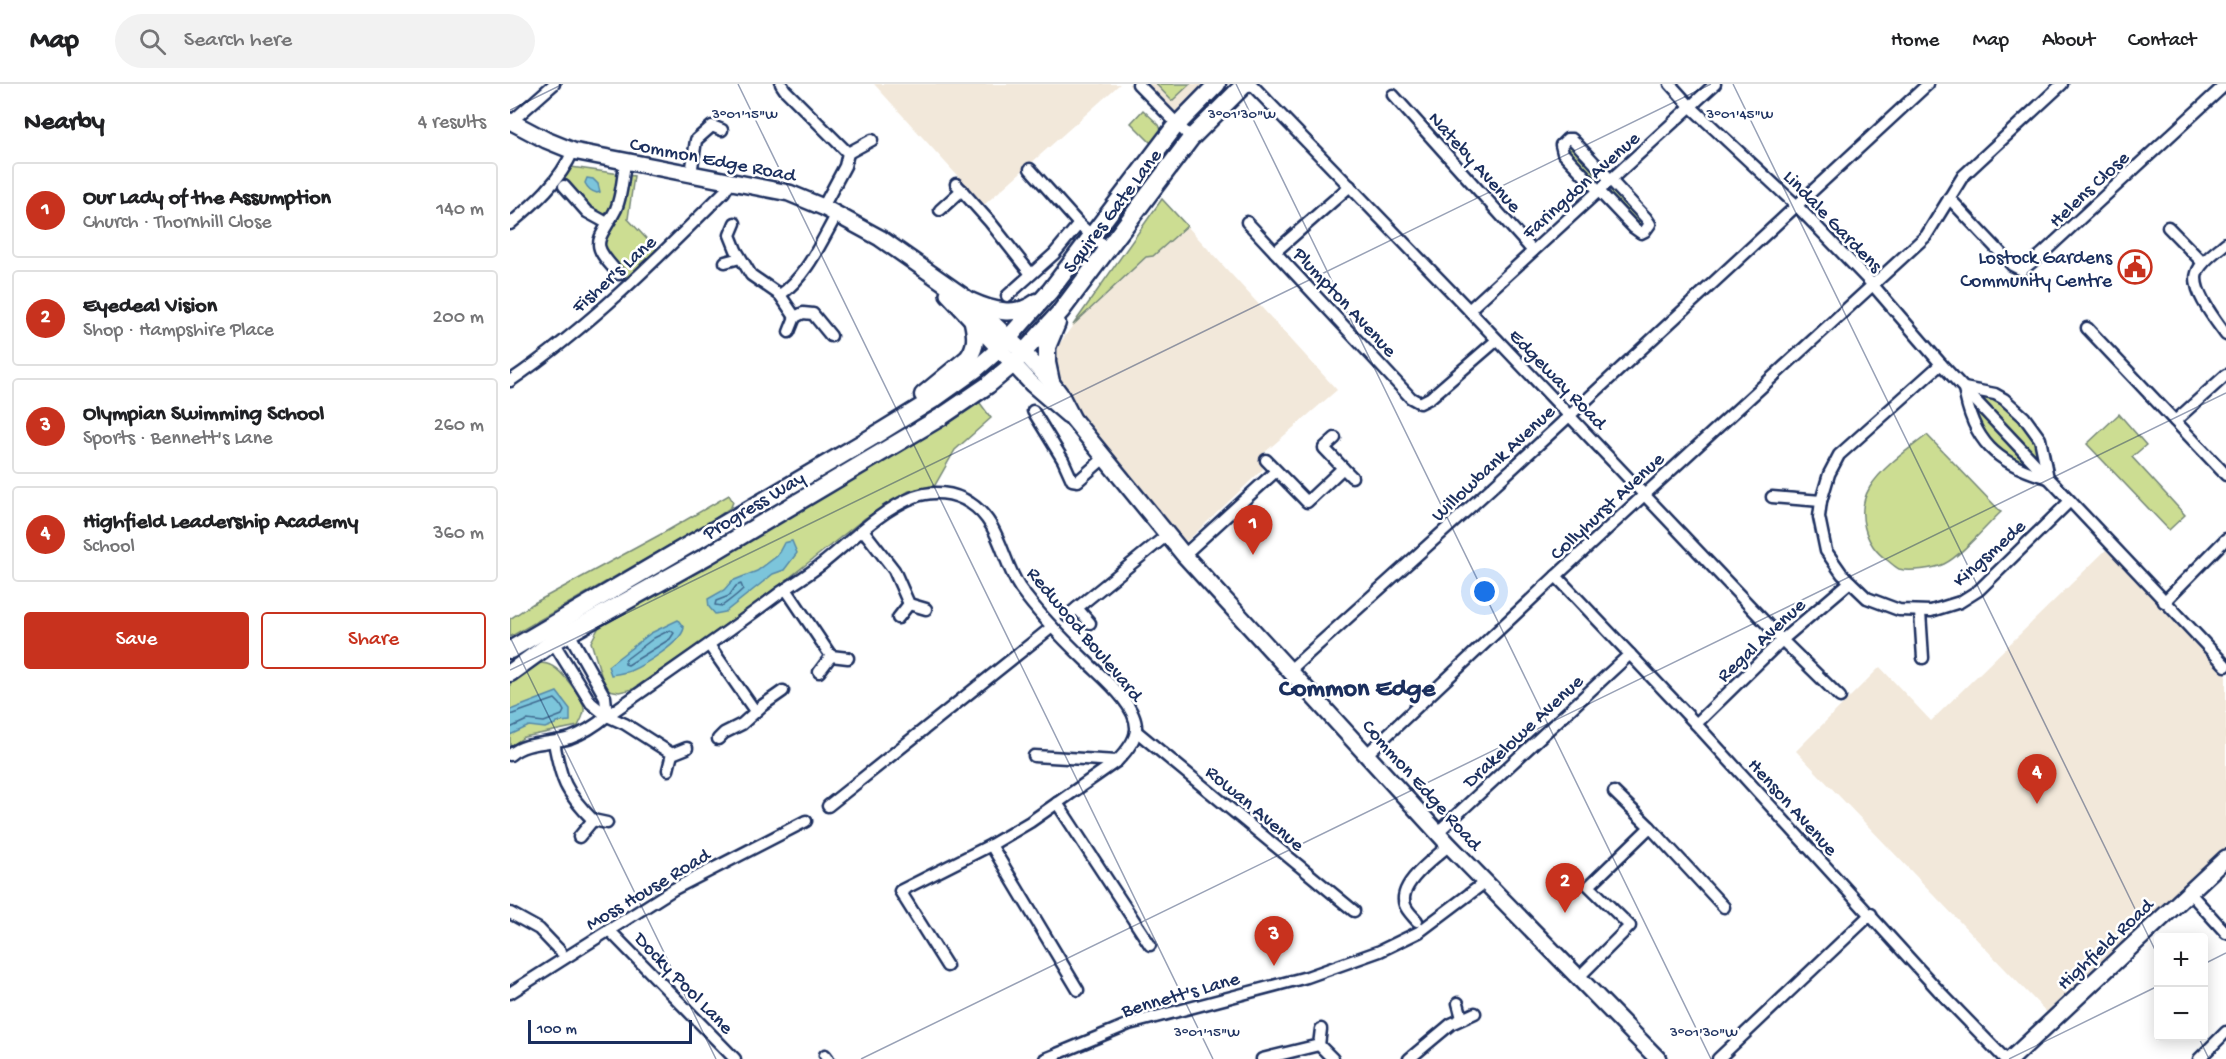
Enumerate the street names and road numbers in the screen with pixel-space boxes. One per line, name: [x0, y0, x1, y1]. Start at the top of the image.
street label: Nateby Avenue: [1422, 108, 1525, 219]
street label: Faringdon Avenue: [1518, 127, 1646, 246]
street label: Common Edge Road: [627, 134, 799, 189]
street label: Squires Gate Lane: [1060, 145, 1168, 279]
street label: Helens Close: [2045, 147, 2136, 234]
street label: Lindale Gardens: [1777, 167, 1886, 279]
street label: Fisher's Lane: [568, 231, 663, 320]
street label: Plumpton Avenue: [1286, 243, 1401, 364]
street label: Edgeway Road: [1503, 325, 1612, 437]
street label: Willowbank Avenue: [1428, 401, 1562, 528]
street label: Collyhurst Avenue: [1547, 448, 1671, 566]
street label: Progress Way: [699, 468, 810, 547]
street label: Kingsmede: [1949, 515, 2032, 593]
street label: Redwood Boulevard: [1020, 563, 1148, 709]
street label: Regal Avenue: [1713, 594, 1812, 688]
street label: Drakelowe Avenue: [1458, 671, 1590, 796]
street label: Common Edge Road: [1355, 716, 1487, 858]
street label: Henson Avenue: [1742, 755, 1842, 862]
street label: Rowan Avenue: [1200, 762, 1308, 858]
street label: Moss House Road: [582, 844, 717, 937]
street label: Highfield Road: [2053, 894, 2161, 996]
street label: Docky Pool Lane: [627, 927, 737, 1041]
street label: Bennett's Lane: [1118, 968, 1243, 1024]

